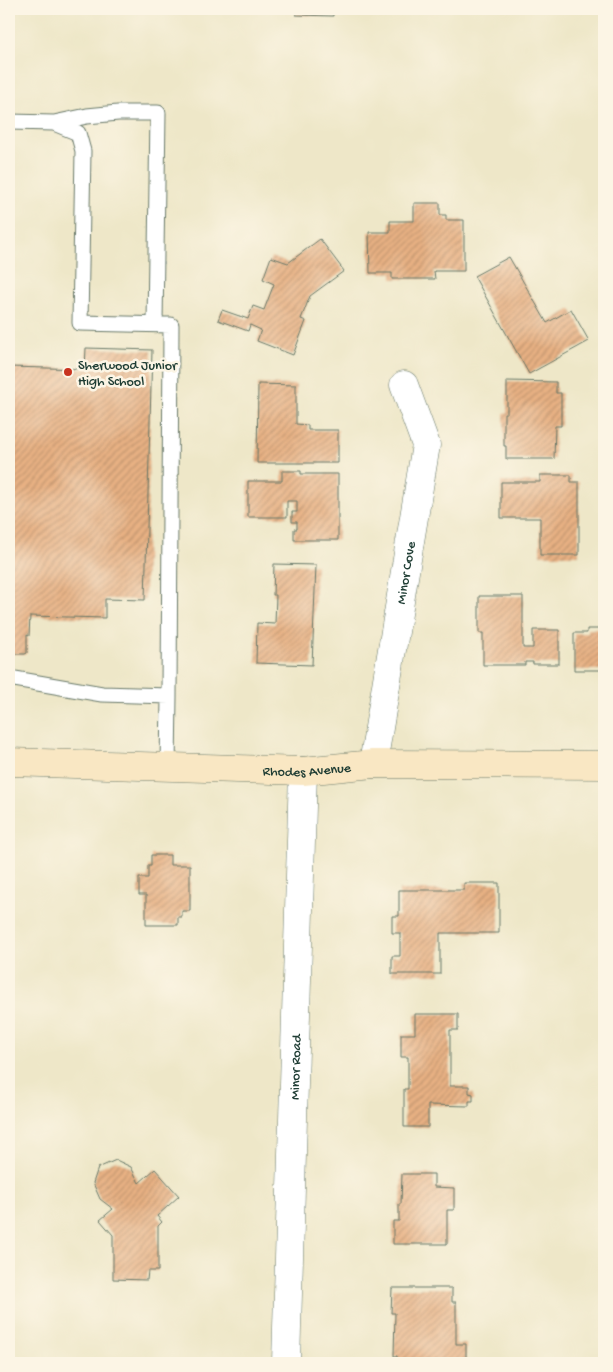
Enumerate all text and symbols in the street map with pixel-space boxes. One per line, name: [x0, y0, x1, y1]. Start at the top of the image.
place label: Sherwood Junior High School: [78, 358, 178, 391]
marker: Sherwood Junior High School: [62, 366, 74, 378]
street label: Minor Cove: [394, 540, 421, 606]
street label: Rhodes Avenue: [262, 760, 353, 782]
street label: Minor Road: [288, 1032, 306, 1100]

